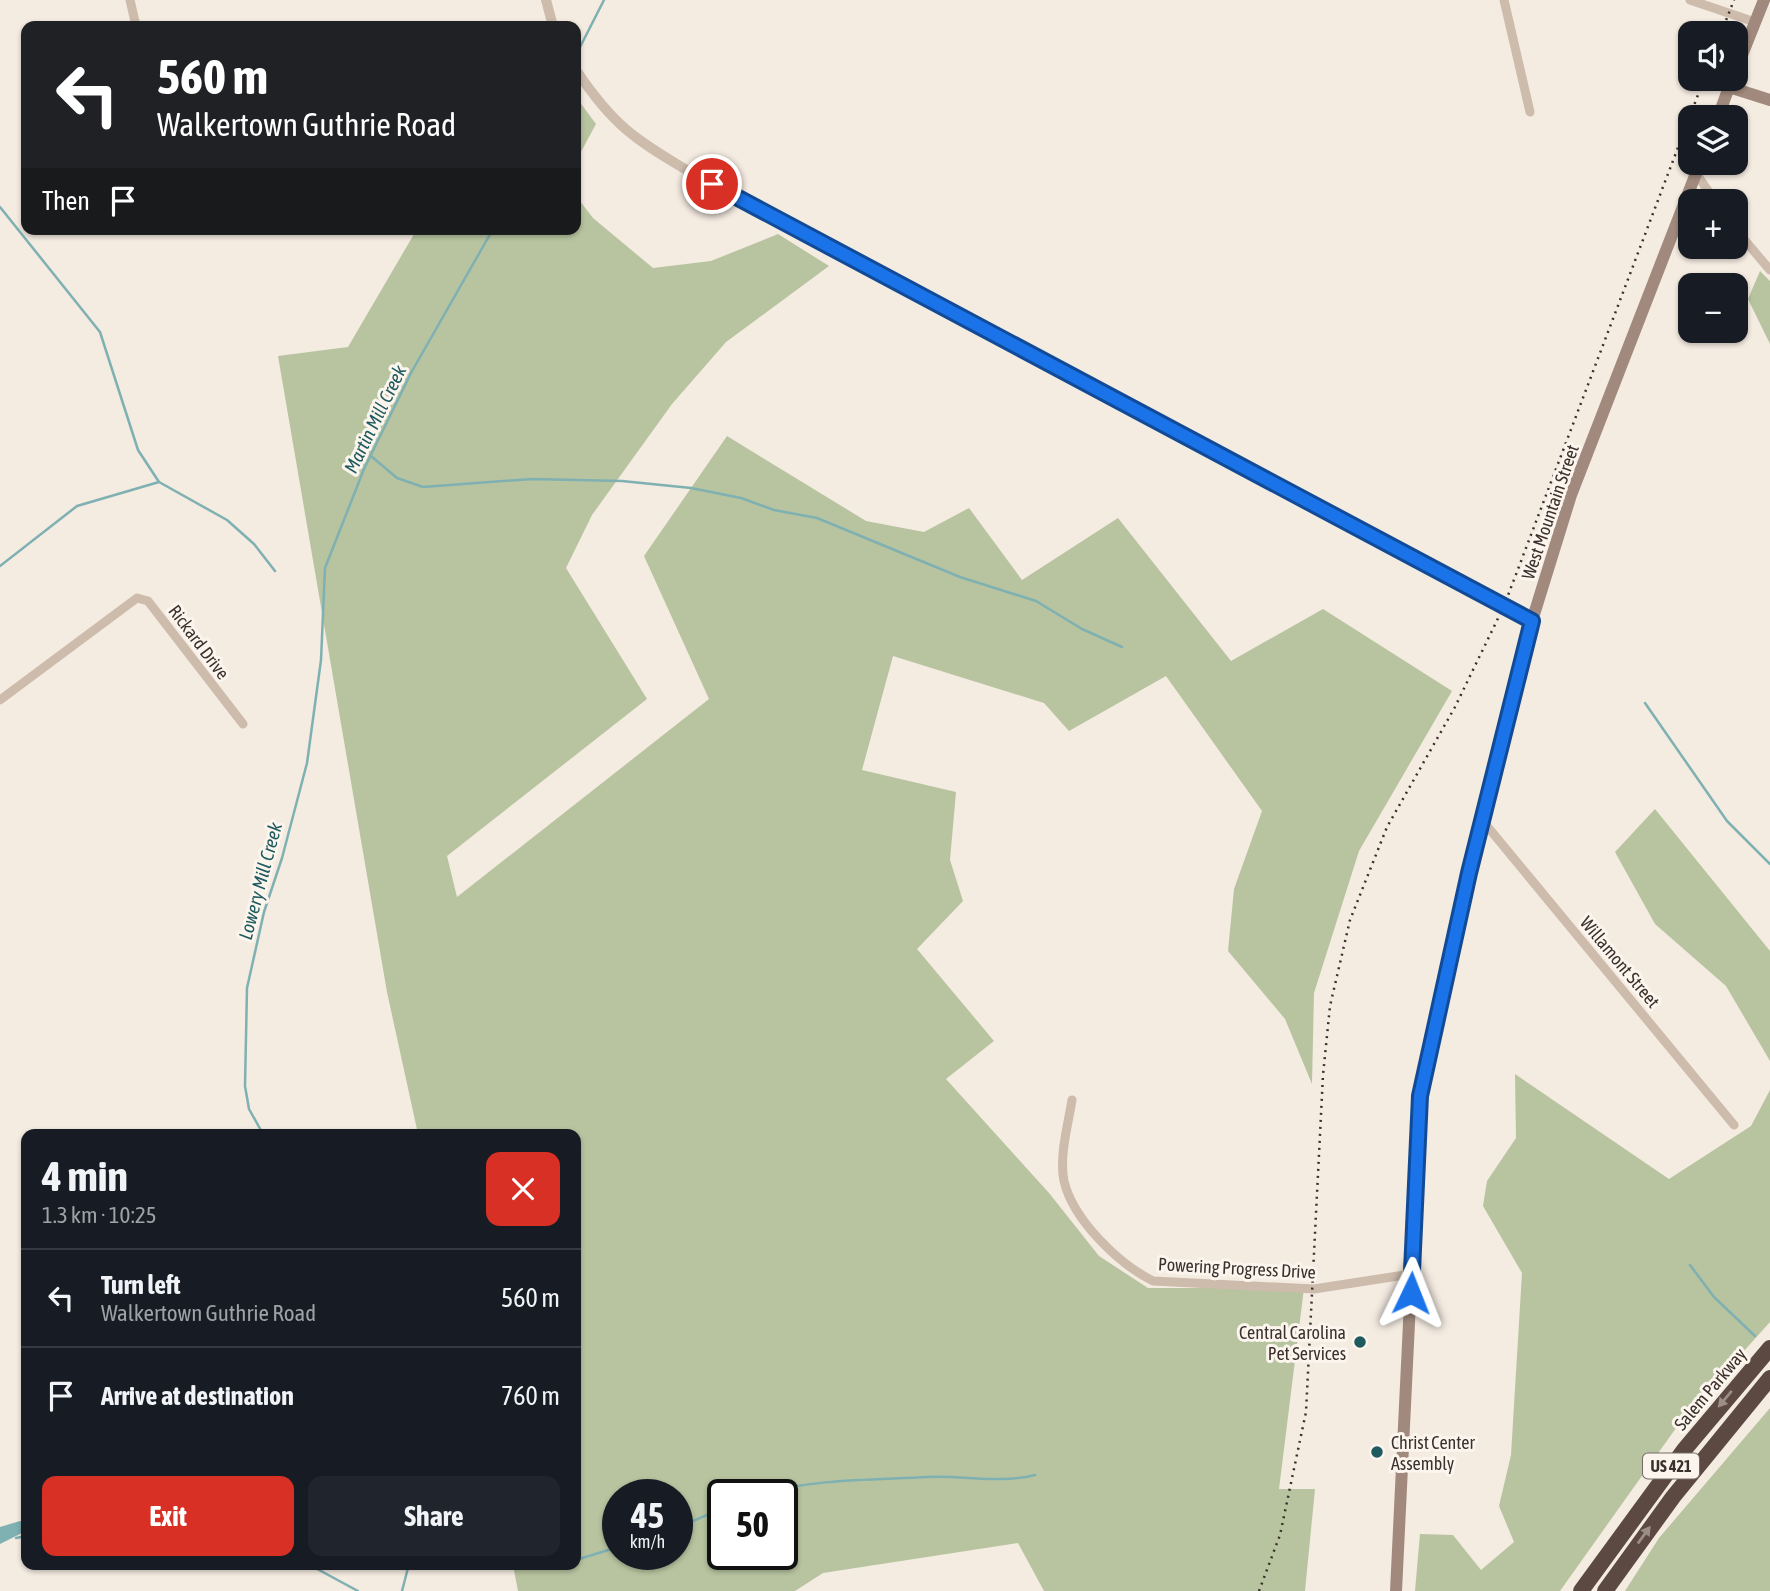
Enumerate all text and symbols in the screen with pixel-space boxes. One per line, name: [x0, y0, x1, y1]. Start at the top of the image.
map controls: [1678, 21, 1748, 343]
button: sound: [1678, 21, 1748, 91]
text: 560 m: [157, 48, 268, 104]
icon: left: [42, 49, 133, 140]
button: layers: [1678, 105, 1748, 175]
text: Walkertown Guthrie Road: [157, 106, 456, 143]
pin: [682, 154, 742, 214]
icon: arrive: [693, 165, 731, 203]
icon: arrive: [104, 182, 142, 220]
text: Then: [42, 186, 90, 216]
button: +: [1678, 189, 1748, 259]
button: −: [1678, 273, 1748, 343]
water label: Martin Mill Creek: [339, 361, 411, 477]
street label: West Mountain Street: [1517, 442, 1583, 582]
street label: Rickard Drive: [164, 601, 234, 683]
water label: Lowery Mill Creek: [234, 819, 286, 942]
street label: Willamont Street: [1576, 912, 1664, 1012]
text: 4 min: [42, 1152, 128, 1200]
button: close: [486, 1152, 560, 1226]
text: 1.3 km · 10:25: [42, 1202, 157, 1228]
street label: Powering Progress Drive: [1158, 1253, 1316, 1283]
position arrow: [1374, 1256, 1448, 1330]
text: Turn left: [101, 1270, 181, 1300]
icon: left: [42, 1279, 80, 1317]
text: 560 m: [501, 1283, 560, 1313]
text: Walkertown Guthrie Road: [101, 1300, 316, 1326]
place label: Central Carolina Pet Services: [1239, 1322, 1346, 1364]
marker: Central Carolina Pet Services: [1352, 1334, 1368, 1350]
street label: Salem Parkway: [1670, 1344, 1750, 1434]
icon: arrive: [42, 1377, 80, 1415]
text: Arrive at destination: [101, 1381, 294, 1411]
text: 760 m: [501, 1381, 560, 1411]
one-way arrow: [1718, 1391, 1733, 1408]
place label: Christ Center Assembly: [1391, 1432, 1475, 1474]
marker: Christ Center Assembly: [1369, 1444, 1385, 1460]
road number: US 421: [1643, 1454, 1699, 1478]
button: Exit: [42, 1476, 294, 1556]
button: Share: [308, 1476, 560, 1556]
speed limit sign: 50: [707, 1479, 798, 1570]
text: 45: [631, 1495, 664, 1535]
one-way arrow: [1637, 1526, 1651, 1544]
text: km/h: [630, 1531, 665, 1552]

